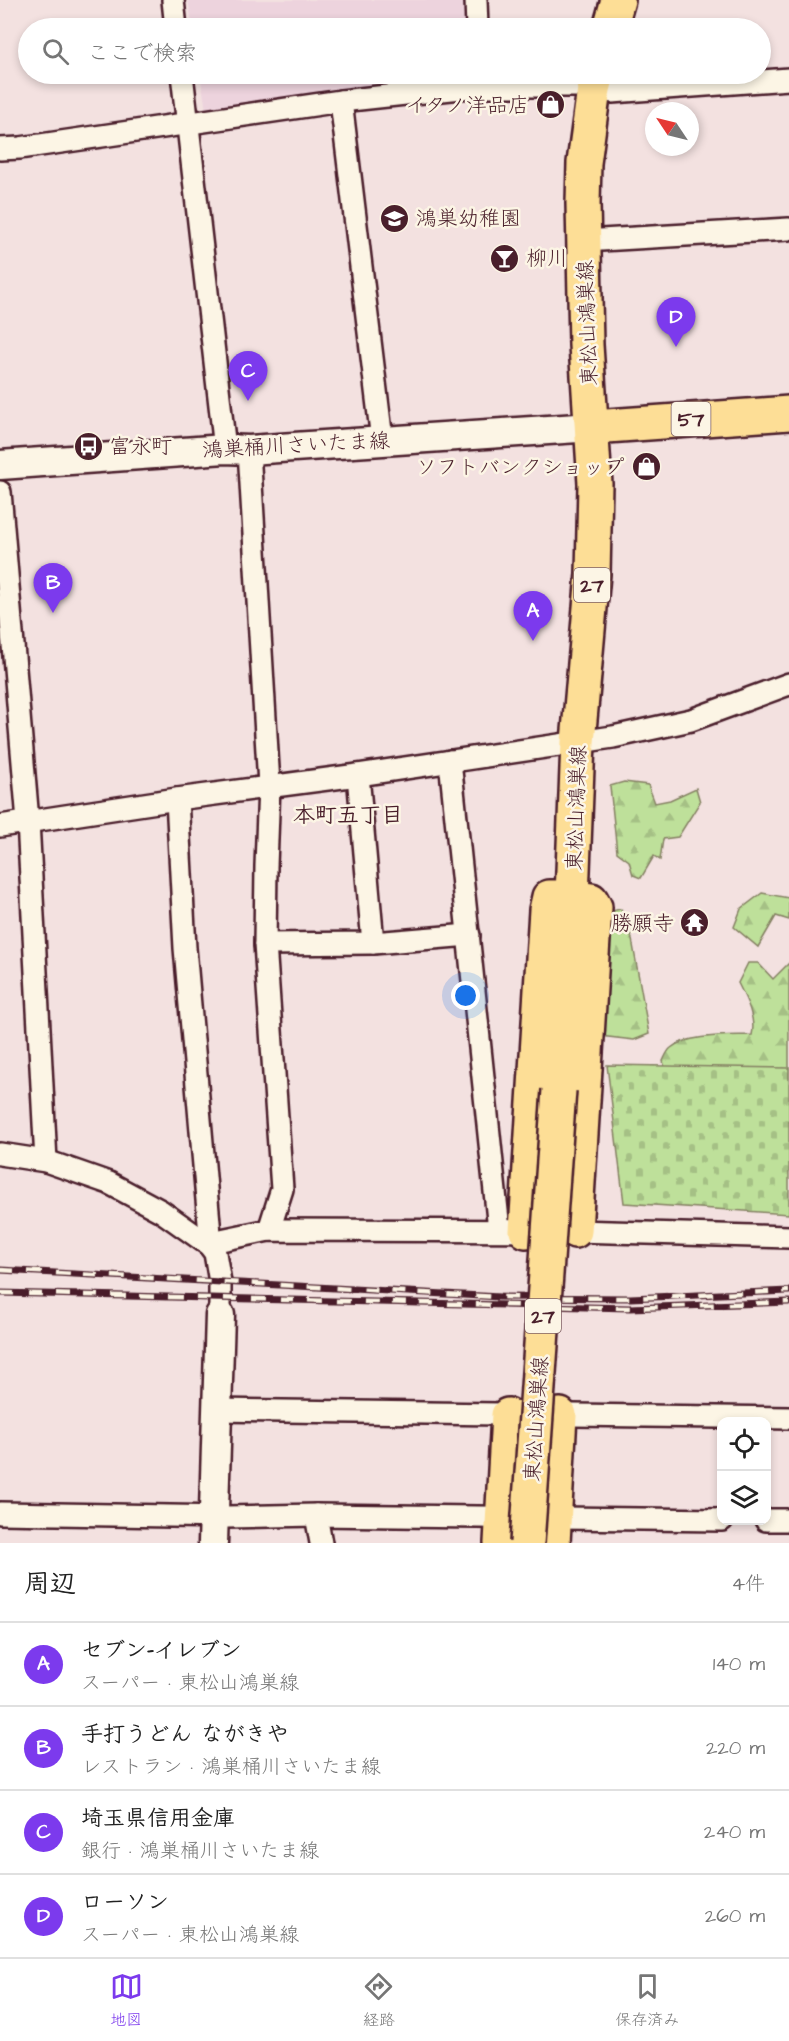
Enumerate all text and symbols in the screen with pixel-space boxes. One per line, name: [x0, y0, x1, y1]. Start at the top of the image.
search box: [18, 18, 771, 84]
icon: search: [39, 35, 72, 68]
text: ここで検索: [87, 38, 197, 69]
shop icon: イタノ洋品店: [534, 89, 566, 121]
place label: イタノ洋品店: [405, 91, 529, 120]
north arrow: [645, 102, 699, 156]
school or university icon: 鴻巣幼稚園: [379, 202, 411, 234]
place label: 鴻巣幼稚園: [416, 204, 521, 233]
bar icon: 柳川: [489, 242, 521, 274]
place label: 柳川: [526, 244, 568, 273]
street label: 東松山鴻巣線: [571, 260, 604, 386]
pin: D: [656, 298, 696, 347]
pin: C: [228, 352, 268, 401]
road number: 57: [672, 402, 710, 436]
street label: 鴻巣桶川さいたま線: [201, 426, 391, 465]
bus stop icon: 富永町: [72, 430, 104, 462]
place label: 富永町: [109, 432, 172, 461]
shop icon: ソフトバンクショップ: [630, 451, 662, 483]
place label: ソフトバンクショップ: [416, 453, 625, 482]
pin: B: [34, 564, 72, 613]
road number: 27: [574, 568, 610, 602]
pin: A: [514, 592, 552, 641]
street label: 東松山鴻巣線: [560, 745, 593, 871]
district label: 本町五丁目: [293, 800, 403, 831]
temple icon: 勝願寺: [679, 907, 711, 939]
place label: 勝願寺: [611, 909, 674, 938]
your location: [451, 981, 480, 1010]
road number: 27: [525, 1299, 561, 1333]
street label: 東松山鴻巣線: [518, 1355, 555, 1483]
map controls: [717, 1417, 771, 1525]
button: locate: [717, 1417, 771, 1471]
button: layers: [717, 1471, 771, 1525]
text: 周辺: [24, 1566, 76, 1602]
text: 4件: [731, 1570, 765, 1598]
text: セブン-イレブン: [81, 1635, 242, 1666]
text: A: [37, 1650, 50, 1678]
text: 140 m: [713, 1650, 765, 1678]
text: スーパー · 東松山鴻巣線: [81, 1669, 299, 1697]
text: 手打うどん ながきや: [81, 1719, 289, 1750]
text: B: [36, 1734, 51, 1762]
text: 220 m: [706, 1734, 765, 1762]
text: レストラン · 鴻巣桶川さいたま線: [81, 1753, 381, 1781]
text: 埼玉県信用金庫: [81, 1803, 235, 1834]
text: C: [36, 1818, 51, 1846]
text: 240 m: [704, 1818, 765, 1846]
text: 銀行 · 鴻巣桶川さいたま線: [81, 1837, 319, 1865]
text: ローソン: [81, 1887, 169, 1918]
text: D: [37, 1902, 50, 1930]
text: 260 m: [705, 1902, 765, 1930]
text: スーパー · 東松山鴻巣線: [81, 1921, 299, 1949]
tab: 地図: [110, 1970, 143, 2031]
tab: 経路: [362, 1970, 395, 2031]
tab: 保存済み: [615, 1970, 679, 2031]

